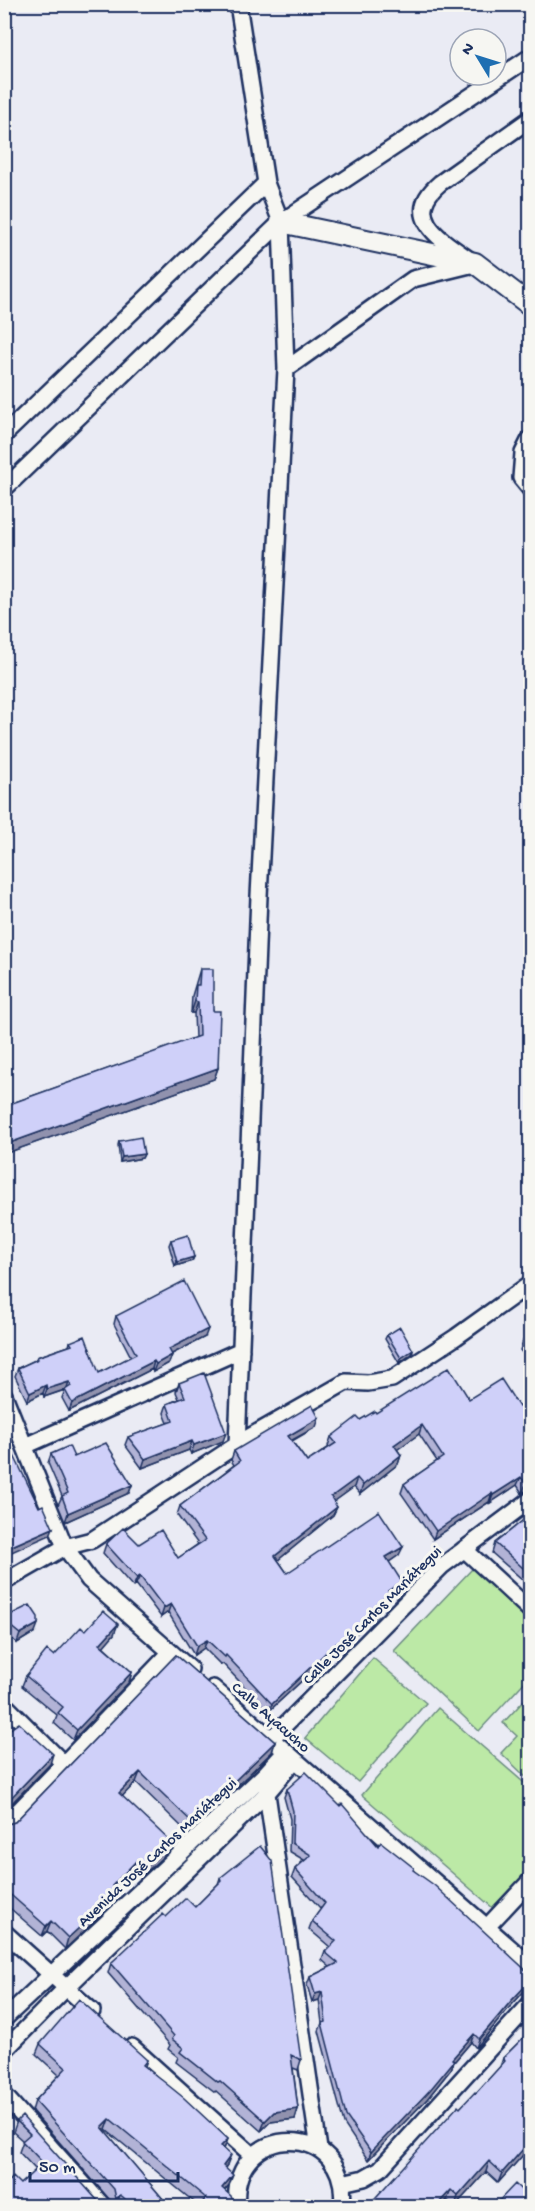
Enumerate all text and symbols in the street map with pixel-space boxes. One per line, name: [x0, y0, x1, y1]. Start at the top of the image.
north arrow: [448, 27, 508, 87]
text: N: [458, 40, 480, 60]
street label: Calle José Carlos Mariátegui: [300, 1543, 447, 1690]
street label: Calle Ayacucho: [226, 1679, 313, 1758]
street label: Avenida José Carlos Mariátegui: [75, 1775, 242, 1932]
scale bar: [30, 2145, 178, 2183]
text: 50 m: [39, 2158, 76, 2179]

